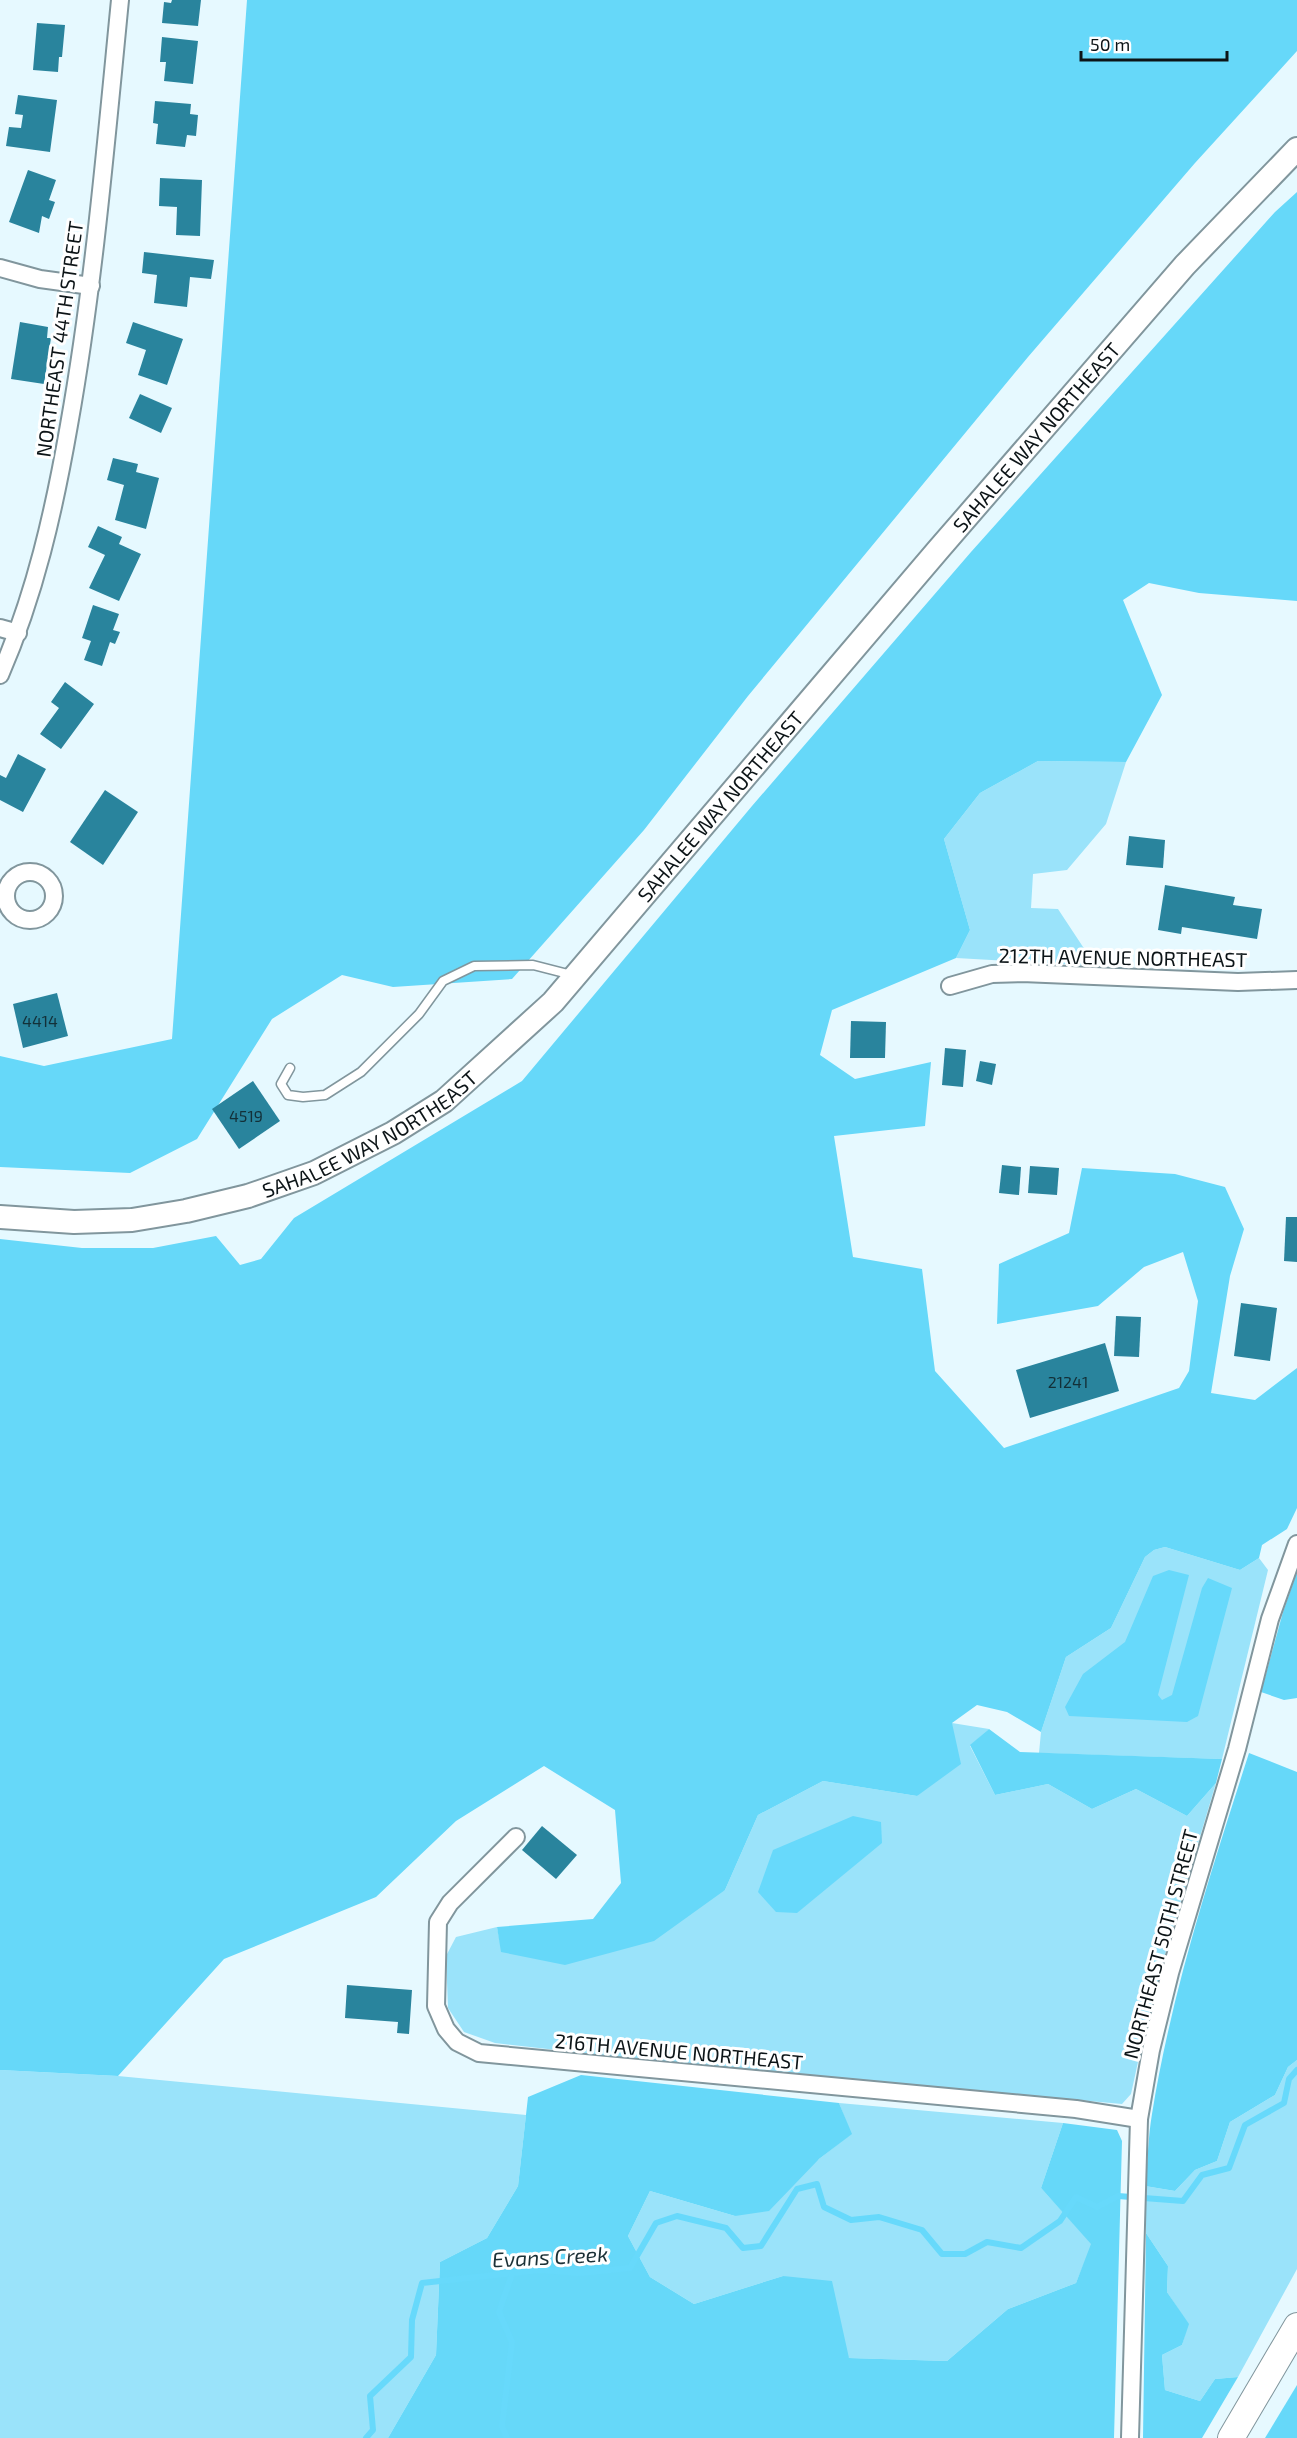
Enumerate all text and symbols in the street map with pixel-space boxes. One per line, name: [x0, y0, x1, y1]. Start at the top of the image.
scale bar: [1081, 24, 1226, 62]
text: 50 m: [1090, 33, 1130, 55]
street label: NORTHEAST 44TH STREET: [31, 219, 88, 459]
street label: SAHALEE WAY NORTHEAST: [947, 337, 1125, 537]
street label: SAHALEE WAY NORTHEAST: [632, 706, 808, 906]
street label: 212TH AVENUE NORTHEAST: [998, 943, 1248, 971]
house number: 4414: [22, 1011, 58, 1030]
street label: SAHALEE WAY NORTHEAST: [259, 1065, 482, 1202]
house number: 4519: [229, 1106, 263, 1125]
house number: 21241: [1048, 1372, 1088, 1391]
street label: NORTHEAST 50TH STREET: [1118, 1826, 1202, 2061]
street label: 216TH AVENUE NORTHEAST: [554, 2028, 804, 2074]
water label: Evans Creek: [491, 2240, 609, 2272]

